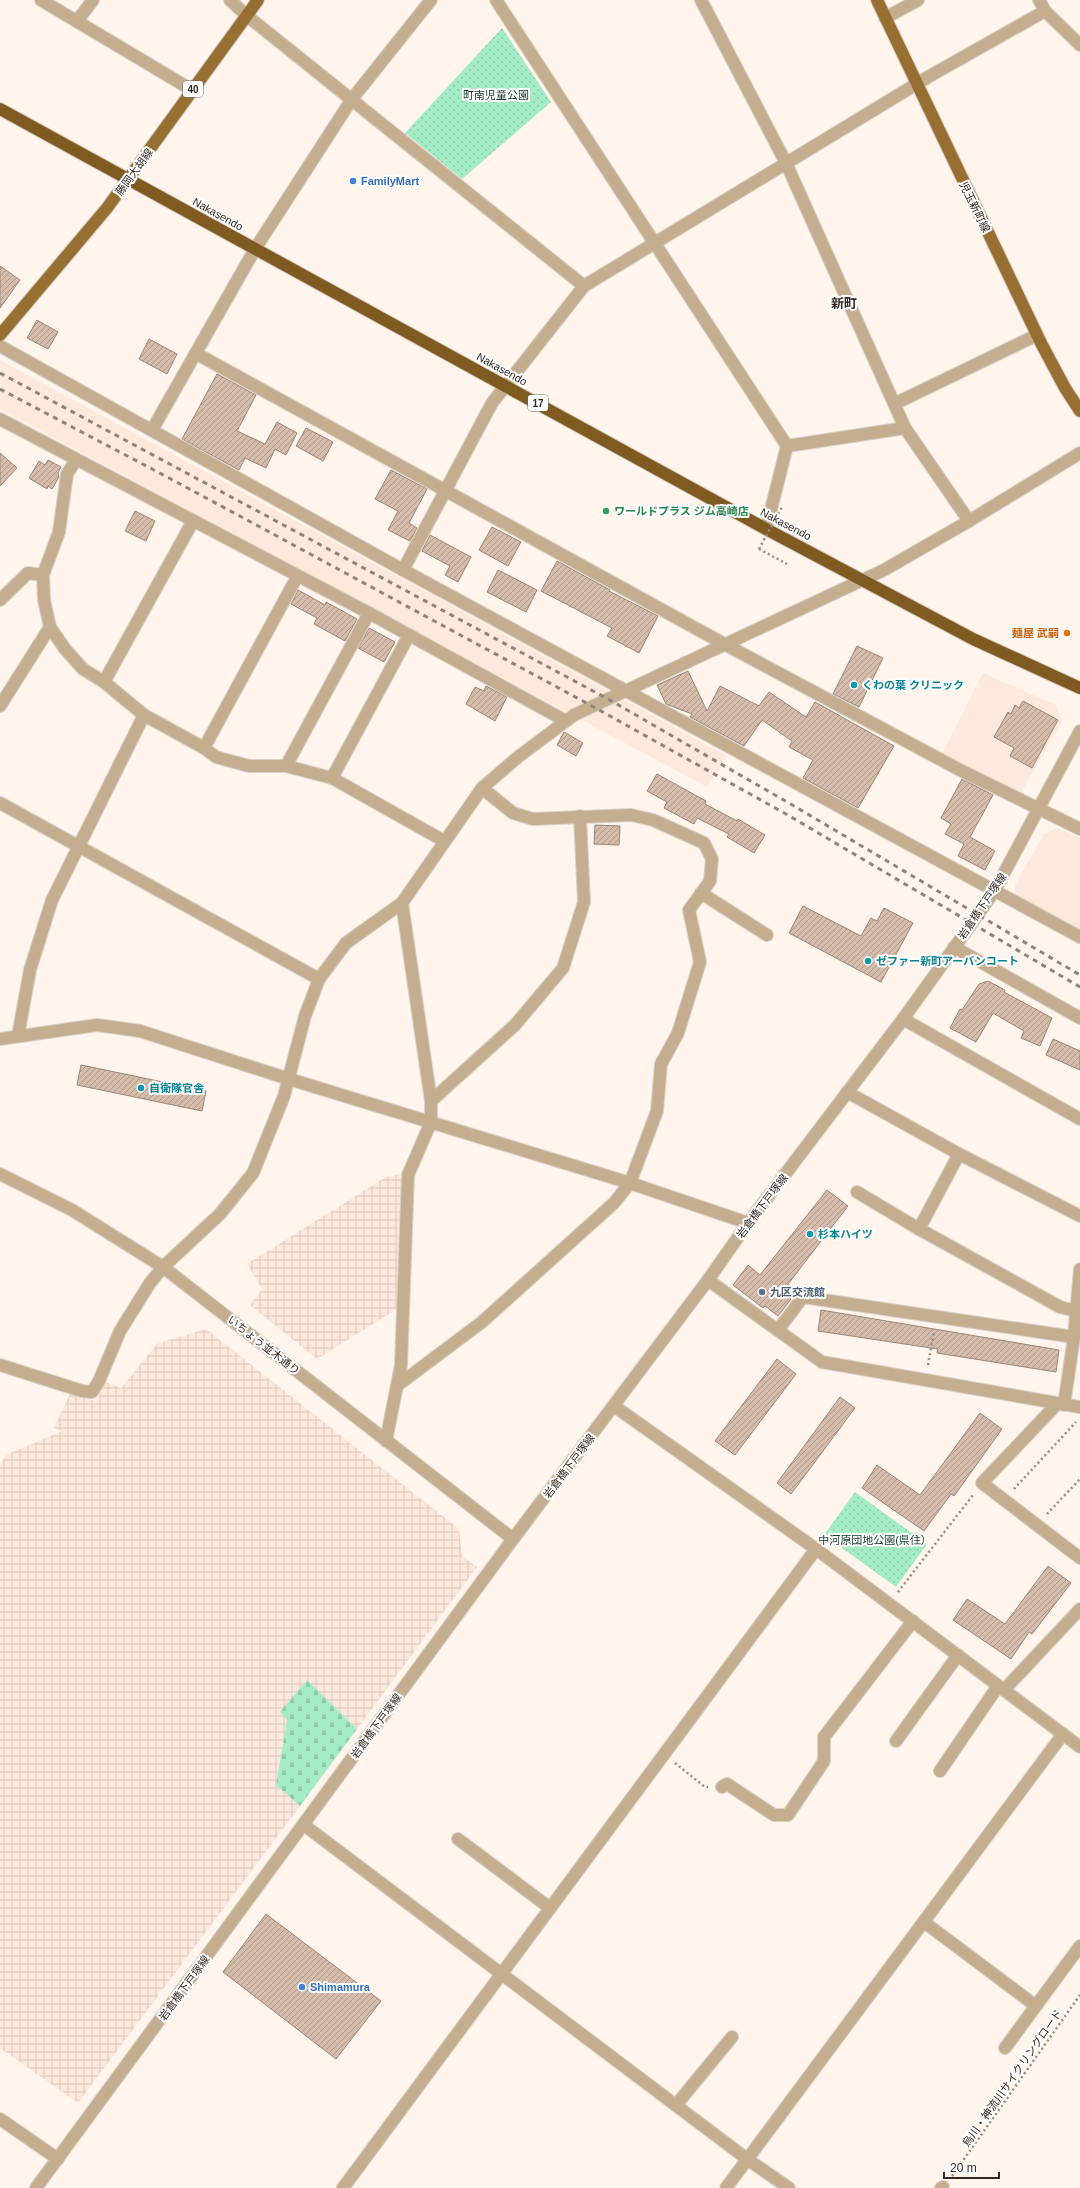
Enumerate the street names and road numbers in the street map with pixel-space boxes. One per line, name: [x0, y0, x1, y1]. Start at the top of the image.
road number: 40: [183, 81, 203, 97]
street label: 藤岡大胡線: [113, 146, 155, 198]
street label: 児玉新町線: [958, 180, 992, 234]
street label: Nakasendo: [191, 195, 245, 233]
street label: Nakasendo: [475, 350, 529, 388]
road number: 17: [528, 395, 548, 411]
street label: Nakasendo: [759, 506, 813, 542]
street label: 岩倉橋下戸塚線: [955, 871, 1009, 941]
street label: 岩倉橋下戸塚線: [734, 1172, 790, 1240]
street label: いちょう並木通り: [226, 1313, 302, 1377]
street label: 岩倉橋下戸塚線: [541, 1432, 597, 1500]
street label: 岩倉橋下戸塚線: [349, 1691, 403, 1761]
street label: 岩倉橋下戸塚線: [157, 1953, 211, 2023]
street label: 烏川・神流川サイクリングロード: [960, 2007, 1064, 2149]

